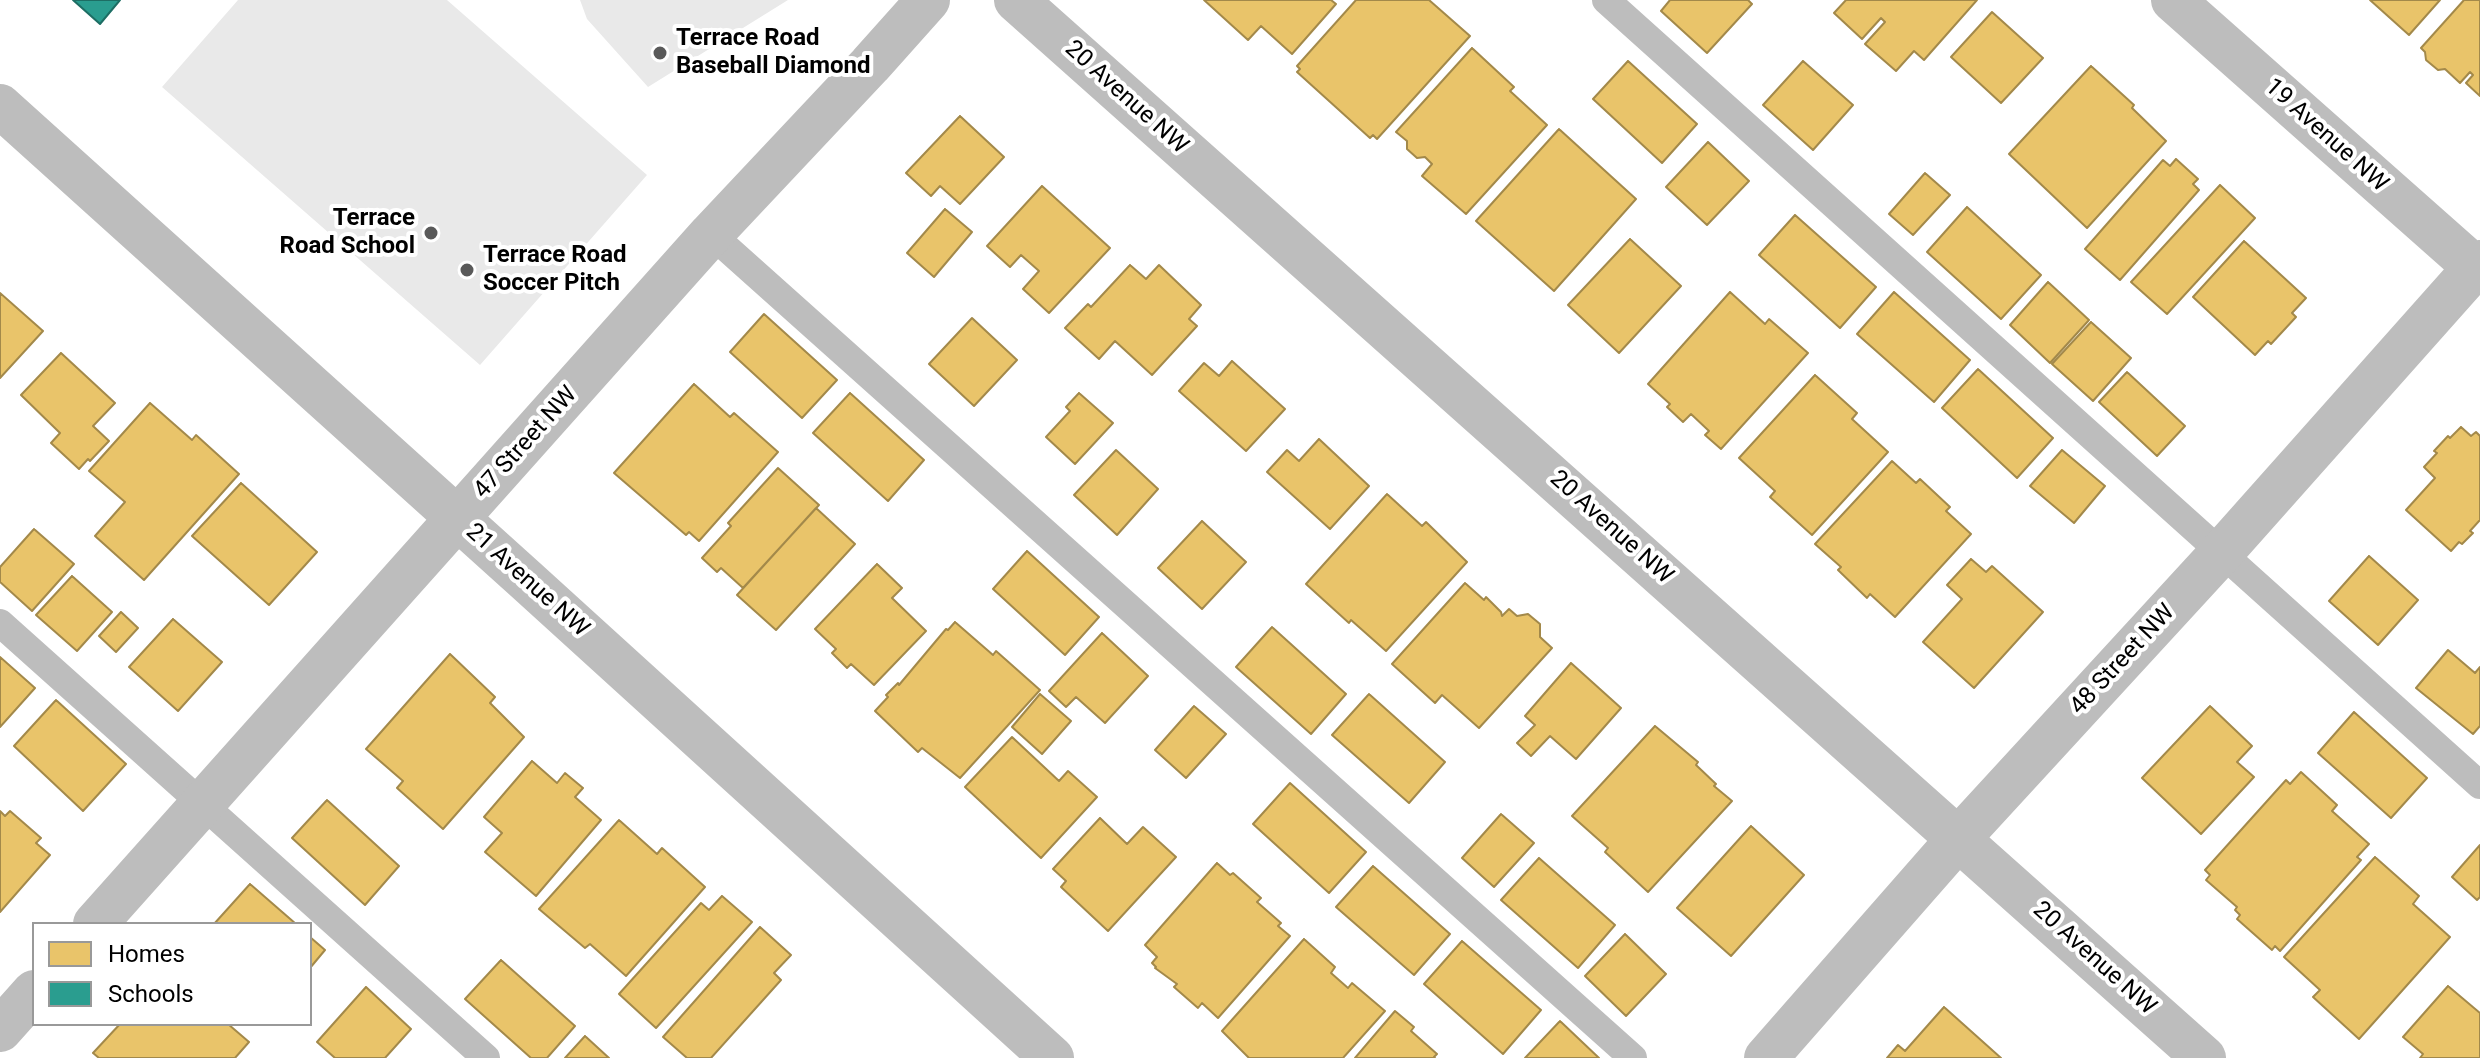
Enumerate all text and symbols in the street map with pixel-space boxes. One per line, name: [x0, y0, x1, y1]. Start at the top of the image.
place label: Terrace Road Baseball Diamond: [676, 25, 871, 81]
street label: 20 Avenue NW: [1058, 35, 1194, 161]
marker: Terrace Road Baseball Diamond: [651, 44, 669, 62]
street label: 19 Avenue NW: [2258, 73, 2394, 199]
place label: Terrace Road School: [280, 205, 415, 261]
marker: Terrace Road School: [422, 224, 440, 242]
place label: Terrace Road Soccer Pitch: [483, 242, 626, 298]
marker: Terrace Road Soccer Pitch: [458, 261, 476, 279]
street label: 47 Street NW: [468, 381, 584, 505]
street label: 20 Avenue NW: [1543, 465, 1679, 591]
street label: 21 Avenue NW: [459, 518, 595, 644]
street label: 48 Street NW: [2065, 599, 2181, 721]
street label: 20 Avenue NW: [2026, 896, 2162, 1022]
legend: [32, 922, 312, 1026]
text: Homes: [108, 940, 185, 968]
text: Schools: [108, 980, 194, 1008]

